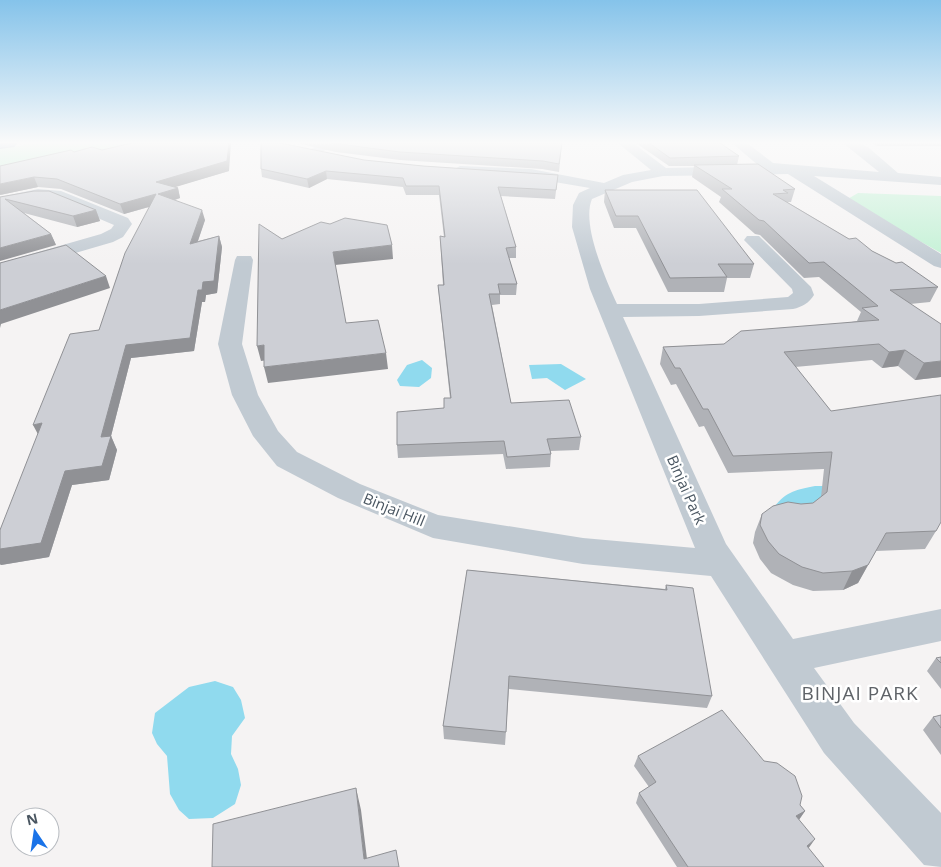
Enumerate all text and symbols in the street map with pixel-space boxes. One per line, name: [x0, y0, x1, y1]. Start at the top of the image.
street label: Binjai Park: [663, 452, 711, 527]
street label: Binjai Hill: [361, 488, 428, 531]
district label: BINJAI PARK: [801, 680, 919, 706]
north arrow: [10, 807, 60, 857]
text: N: [24, 808, 40, 829]

